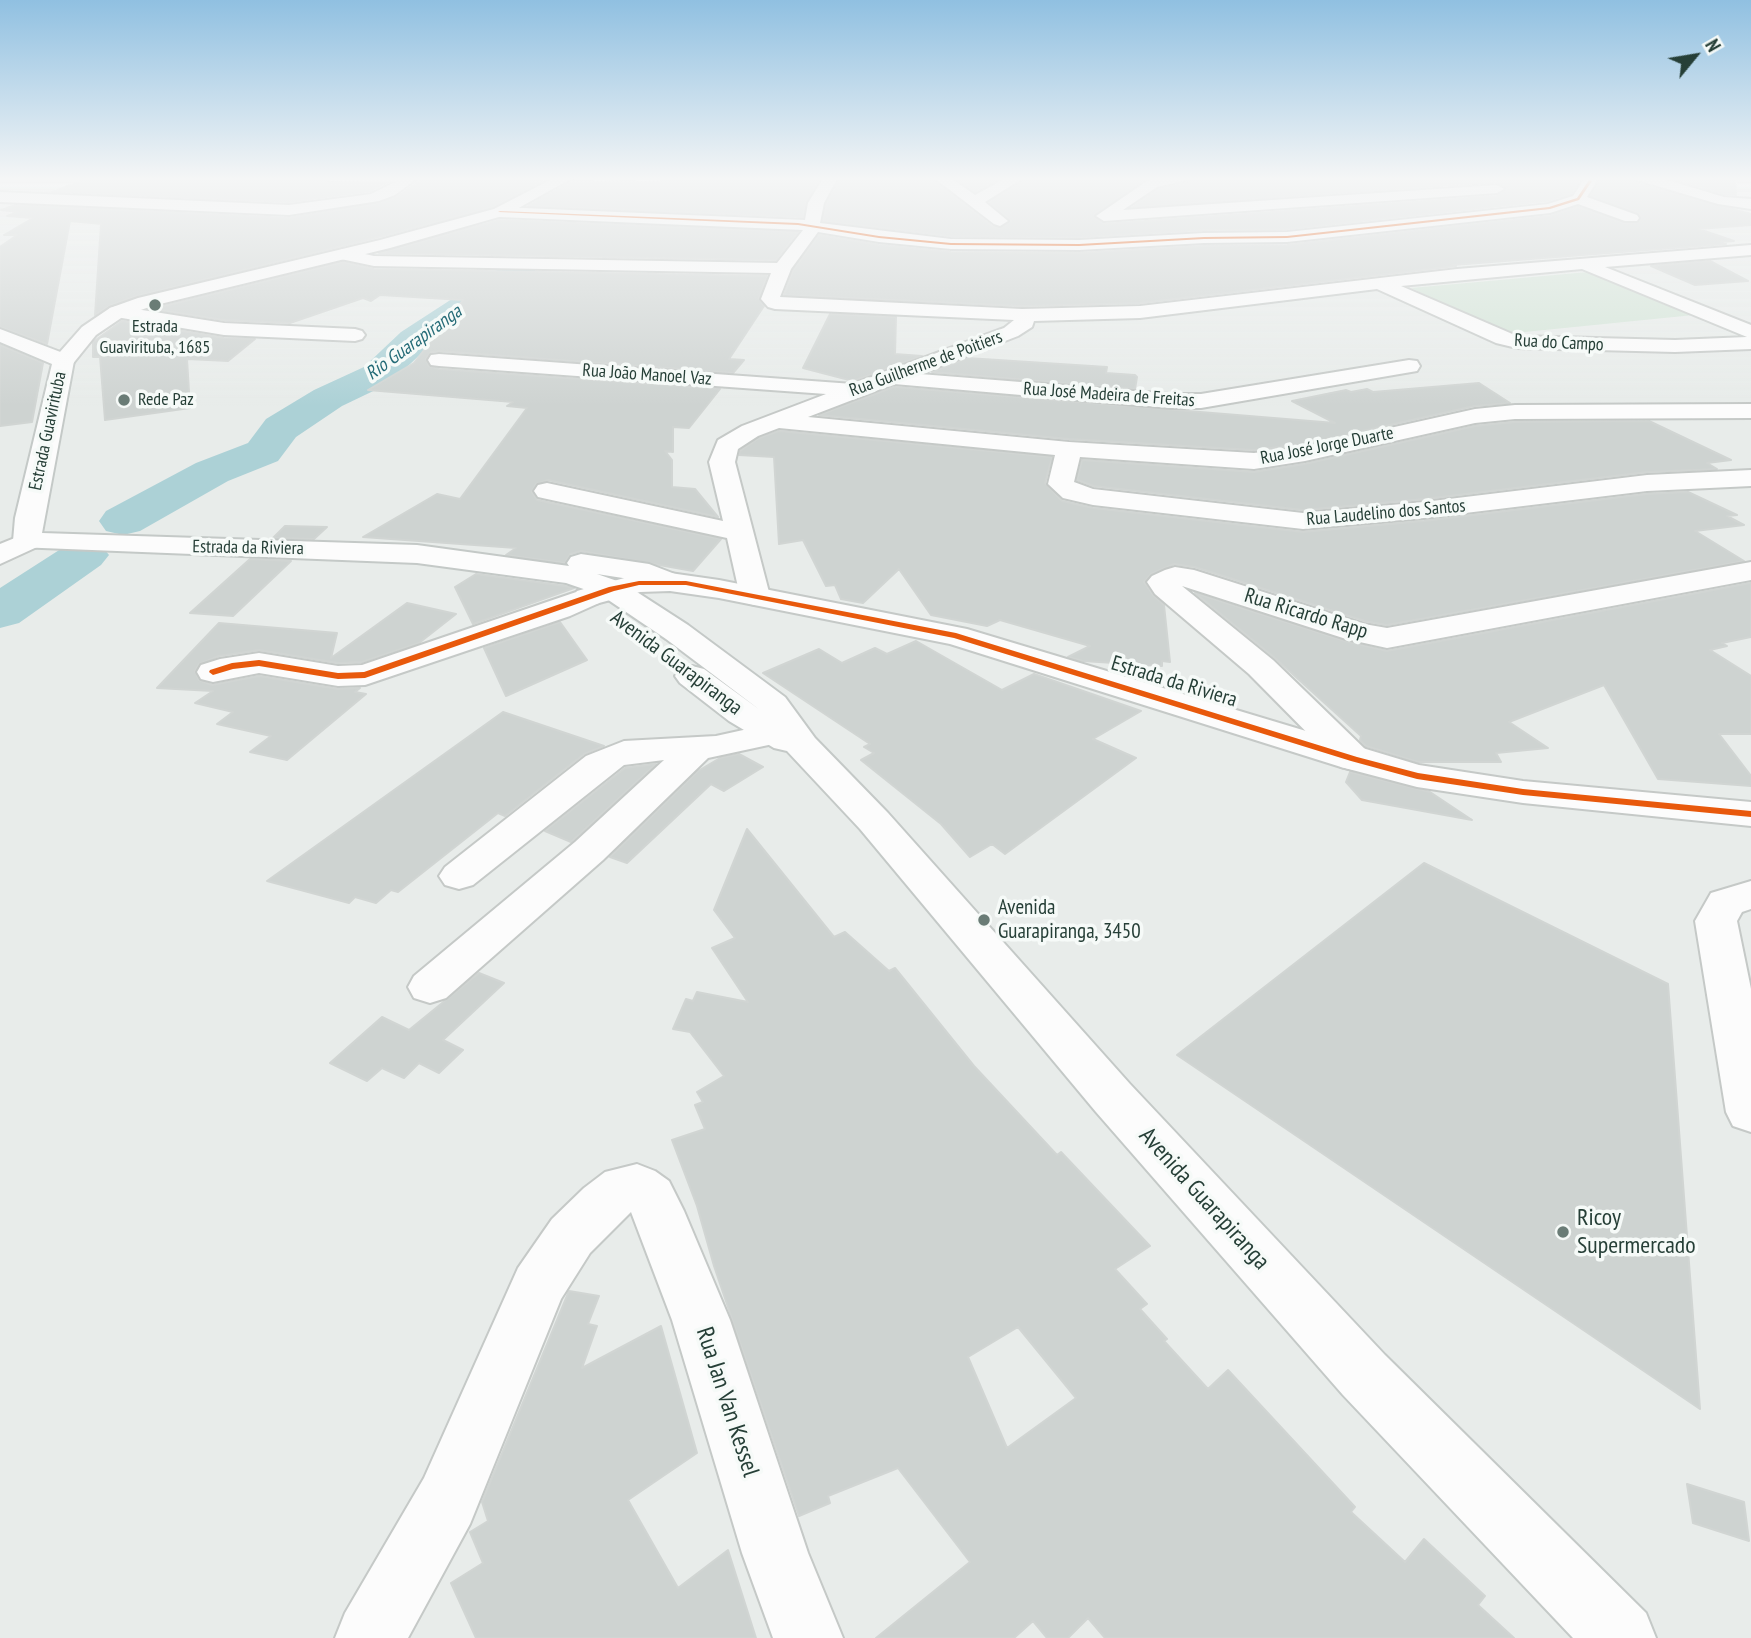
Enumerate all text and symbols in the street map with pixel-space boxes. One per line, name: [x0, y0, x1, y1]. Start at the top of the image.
north arrow: [1660, 21, 1730, 91]
text: N: [1700, 35, 1726, 56]
marker: Estrada Guavirituba, 1685: [147, 297, 163, 313]
water label: Rio Guarapiranga: [362, 301, 466, 385]
place label: Estrada Guavirituba, 1685: [100, 316, 210, 358]
street label: Rua Guilherme de Poitiers: [847, 326, 1005, 402]
street label: Rua do Campo: [1514, 330, 1604, 356]
street label: Rua João Manoel Vaz: [582, 360, 712, 390]
street label: Estrada Guavirituba: [25, 370, 71, 492]
street label: Rua José Madeira de Freitas: [1023, 378, 1195, 412]
place label: Rede Paz: [138, 389, 194, 411]
marker: Rede Paz: [116, 392, 132, 408]
street label: Rua José Jorge Duarte: [1259, 423, 1395, 469]
street label: Rua Laudelino dos Santos: [1306, 495, 1466, 531]
street label: Estrada da Riviera: [192, 536, 304, 560]
street label: Rua Ricardo Rapp: [1241, 583, 1371, 645]
street label: Avenida Guarapiranga: [605, 605, 747, 721]
street label: Estrada da Riviera: [1108, 651, 1240, 713]
place label: Avenida Guarapiranga, 3450: [998, 895, 1141, 945]
marker: Avenida Guarapiranga, 3450: [976, 912, 992, 928]
street label: Avenida Guarapiranga: [1133, 1122, 1275, 1276]
place label: Ricoy Supermercado: [1577, 1204, 1696, 1260]
marker: Ricoy Supermercado: [1555, 1224, 1571, 1240]
street label: Rua Jan Van Kessel: [689, 1324, 765, 1480]

